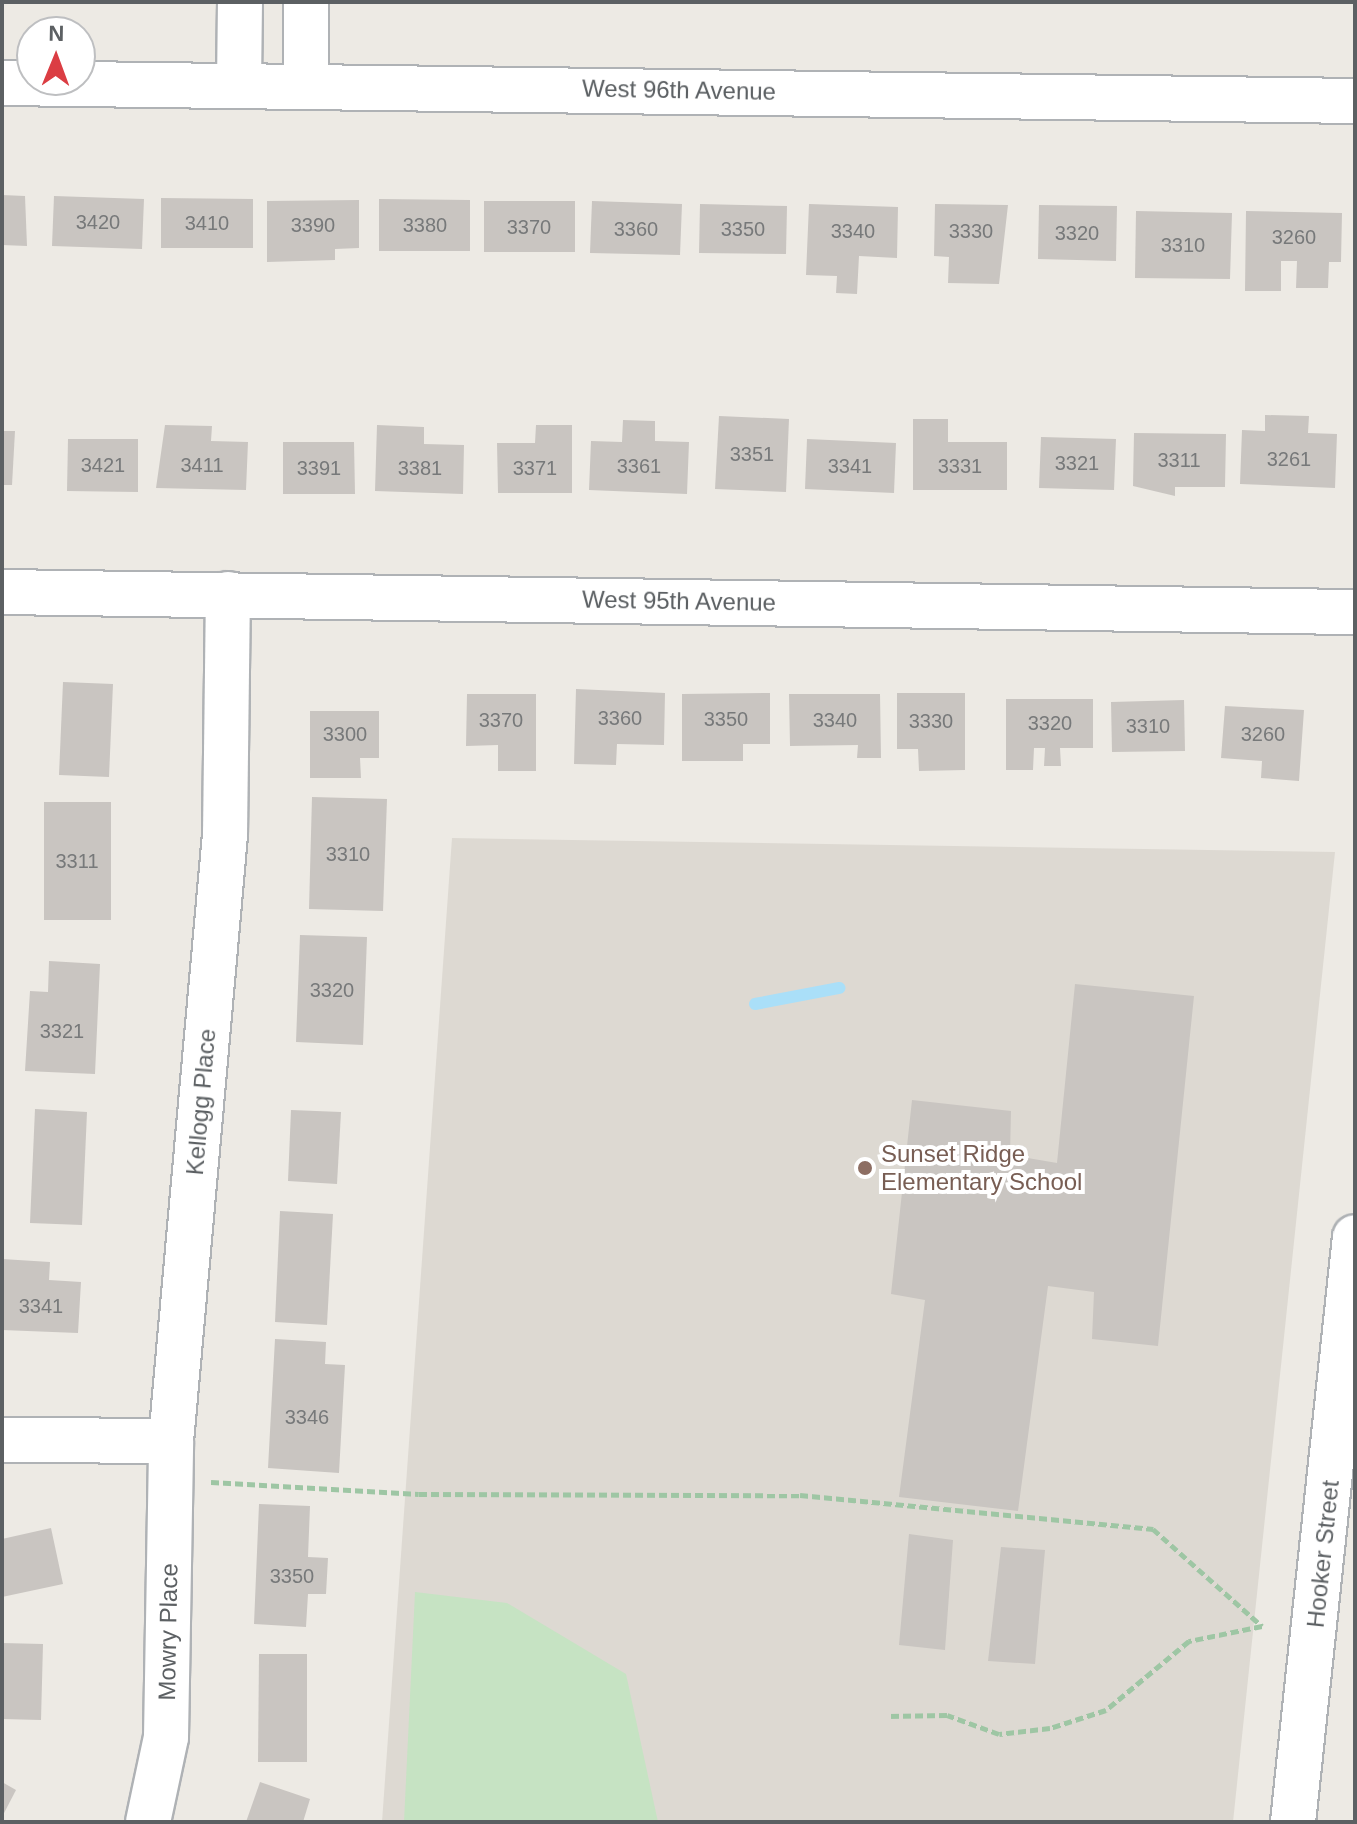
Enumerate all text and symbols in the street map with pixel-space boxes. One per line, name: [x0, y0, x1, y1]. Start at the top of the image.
north arrow: [16, 16, 96, 96]
text: N: [48, 21, 65, 46]
street label: West 96th Avenue: [581, 74, 777, 106]
house number: 3420: [76, 210, 120, 234]
house number: 3410: [185, 211, 229, 235]
house number: 3390: [291, 213, 335, 237]
house number: 3380: [403, 213, 447, 237]
house number: 3370: [507, 215, 551, 239]
house number: 3360: [614, 217, 658, 241]
house number: 3350: [721, 217, 765, 241]
house number: 3340: [831, 219, 875, 243]
house number: 3330: [949, 219, 993, 243]
house number: 3320: [1055, 221, 1099, 245]
house number: 3260: [1272, 225, 1316, 249]
house number: 3310: [1161, 233, 1205, 257]
house number: 3351: [730, 442, 774, 466]
house number: 3261: [1267, 447, 1311, 471]
house number: 3311: [1157, 448, 1201, 472]
house number: 3321: [1055, 451, 1099, 475]
house number: 3421: [81, 453, 125, 477]
house number: 3411: [180, 453, 224, 477]
house number: 3361: [617, 454, 661, 478]
house number: 3341: [828, 454, 872, 478]
house number: 3331: [938, 454, 982, 478]
house number: 3391: [297, 456, 341, 480]
house number: 3381: [398, 456, 442, 480]
house number: 3371: [513, 456, 557, 480]
street label: West 95th Avenue: [581, 585, 777, 617]
house number: 3360: [598, 706, 642, 730]
house number: 3350: [704, 707, 748, 731]
house number: 3370: [479, 708, 523, 732]
house number: 3340: [813, 708, 857, 732]
house number: 3330: [909, 709, 953, 733]
house number: 3320: [1028, 711, 1072, 735]
house number: 3310: [1126, 714, 1170, 738]
house number: 3300: [323, 722, 367, 746]
house number: 3260: [1241, 722, 1285, 746]
house number: 3310: [326, 842, 370, 866]
house number: 3311: [55, 849, 99, 873]
house number: 3320: [310, 978, 354, 1002]
house number: 3321: [40, 1019, 84, 1043]
street label: Kellogg Place: [180, 1028, 222, 1176]
place label: Sunset Ridge Elementary School: [881, 1140, 1082, 1196]
marker: Sunset Ridge Elementary School: [856, 1159, 874, 1177]
house number: 3341: [19, 1294, 63, 1318]
house number: 3346: [285, 1405, 329, 1429]
street label: Hooker Street: [1301, 1479, 1345, 1629]
street label: Mowry Place: [152, 1563, 184, 1701]
house number: 3350: [270, 1564, 314, 1588]

